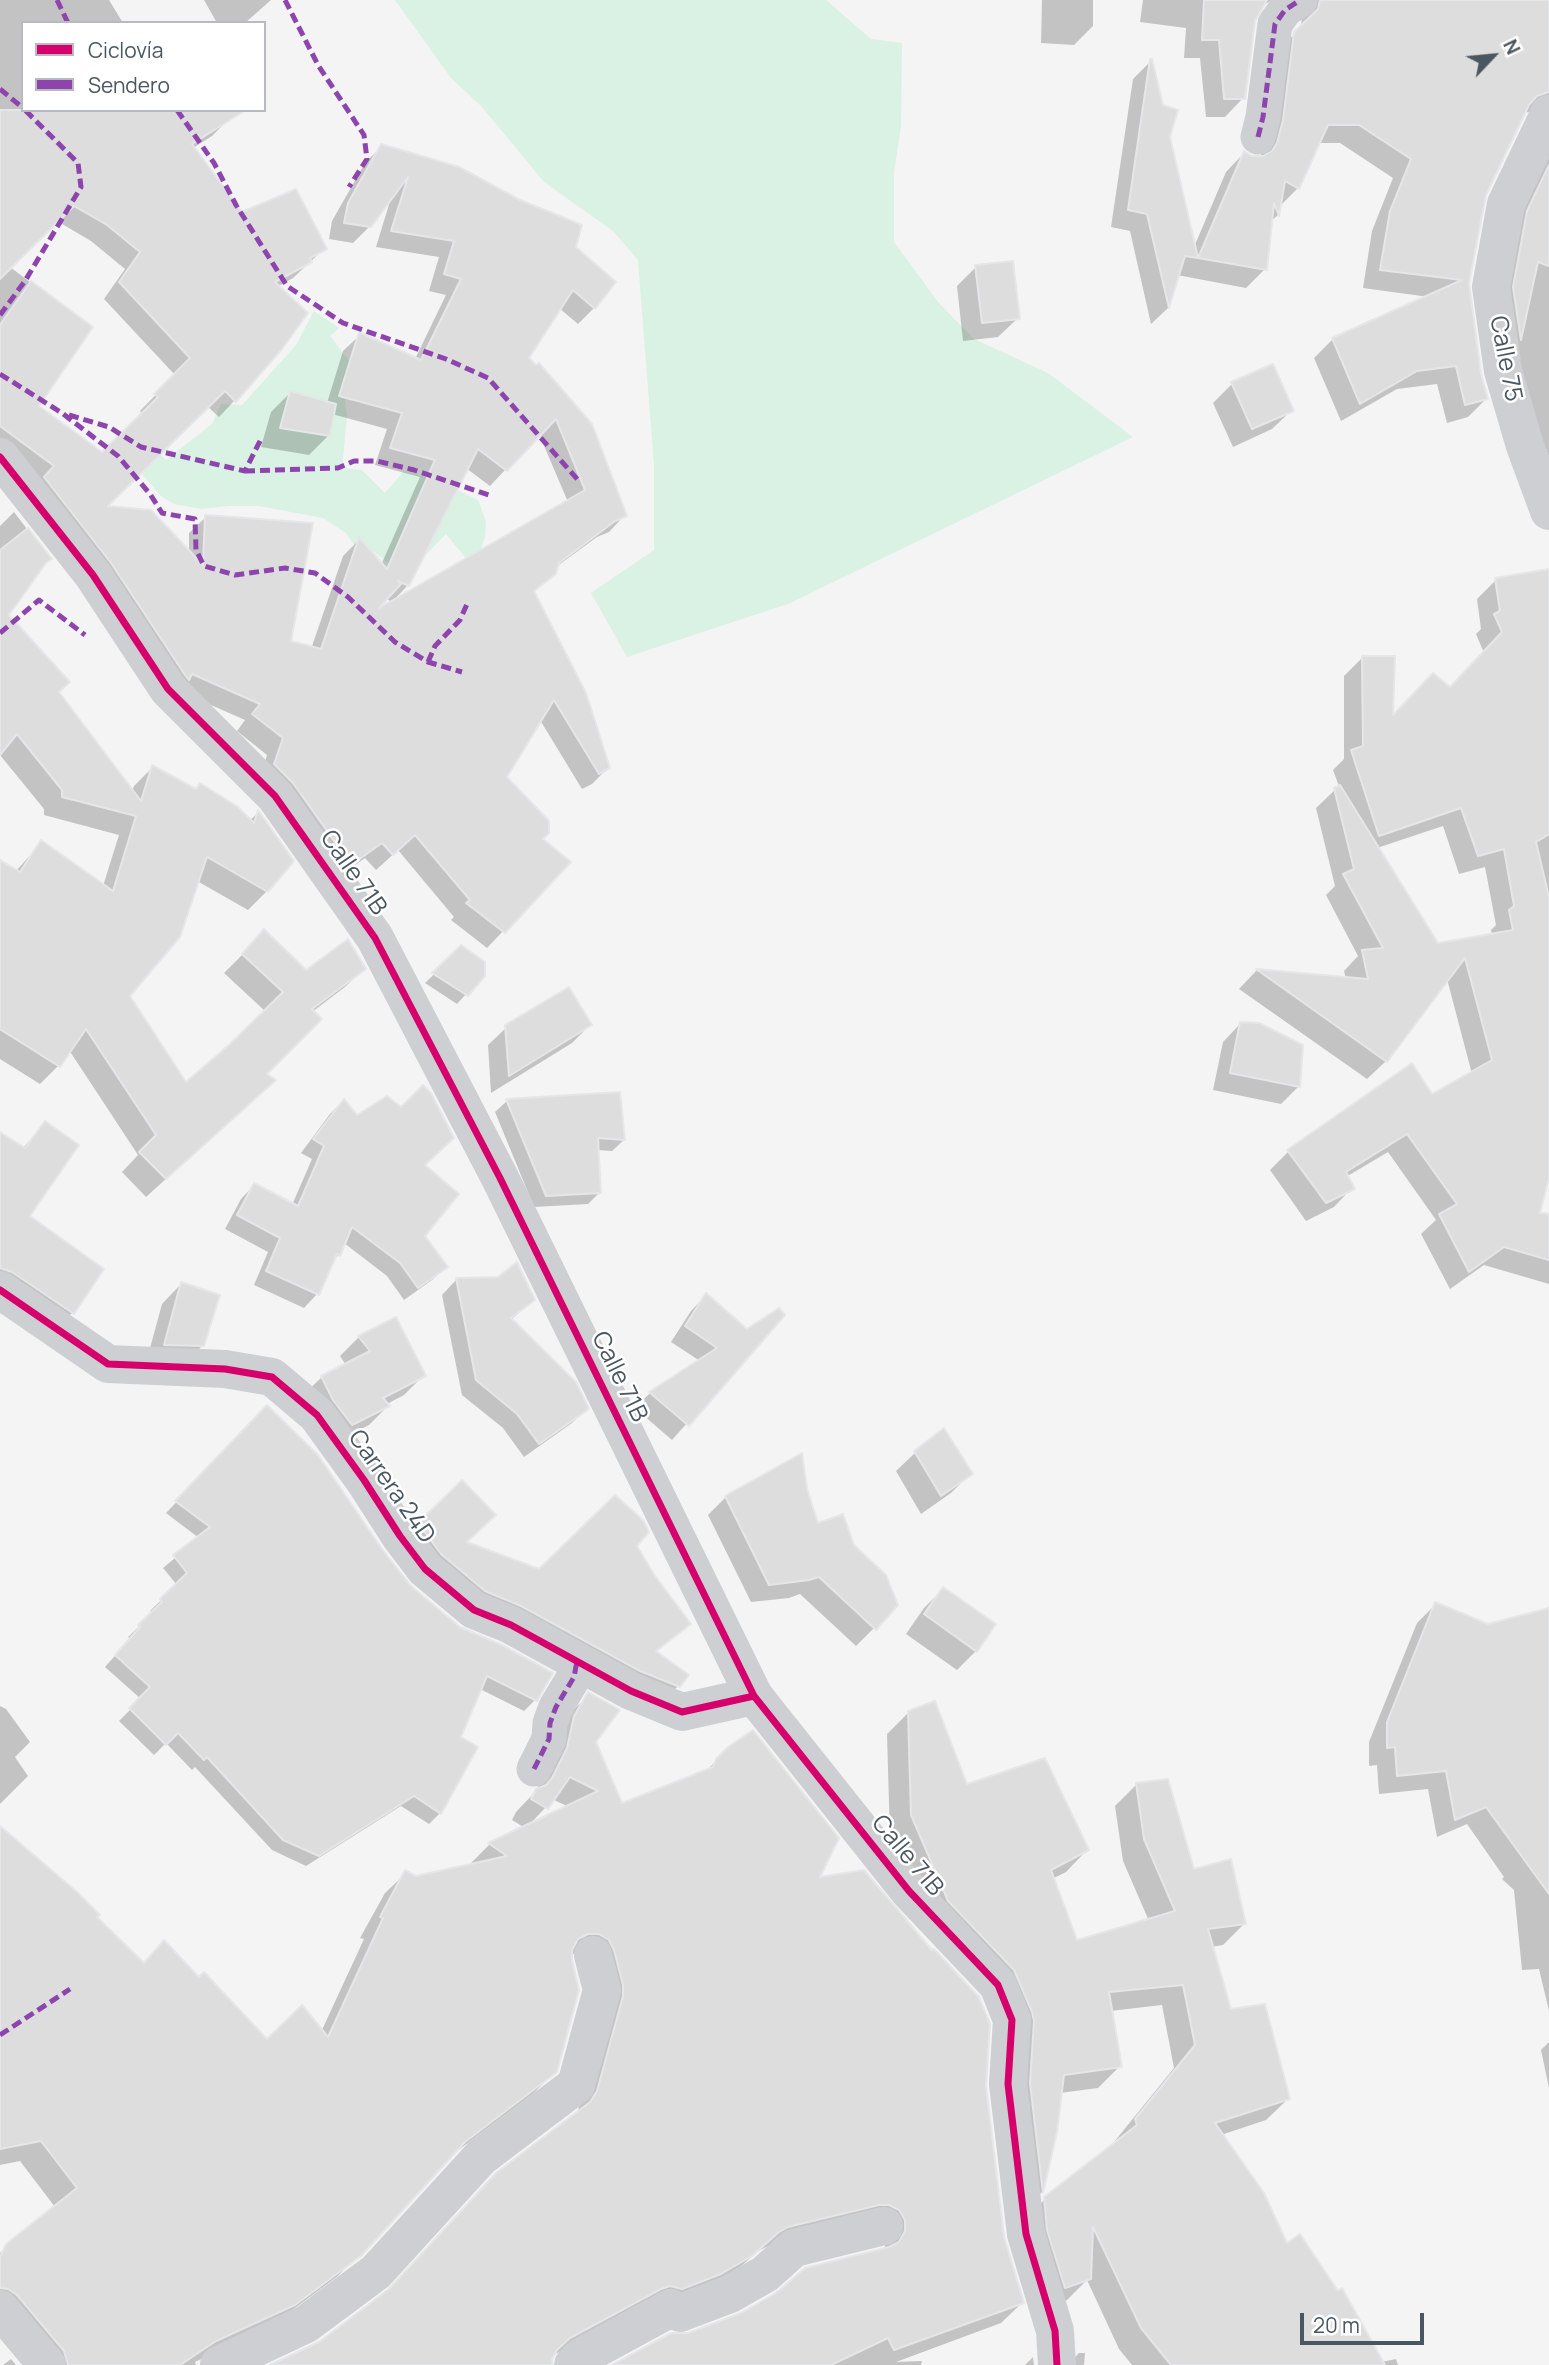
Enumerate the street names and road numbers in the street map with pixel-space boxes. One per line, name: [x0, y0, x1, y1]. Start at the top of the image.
street label: Calle 75: [1483, 314, 1527, 404]
street label: Calle 71B: [313, 825, 393, 921]
street label: Calle 71B: [585, 1327, 653, 1427]
street label: Carrera 24D: [342, 1425, 440, 1549]
street label: Calle 71B: [865, 1810, 949, 1902]

